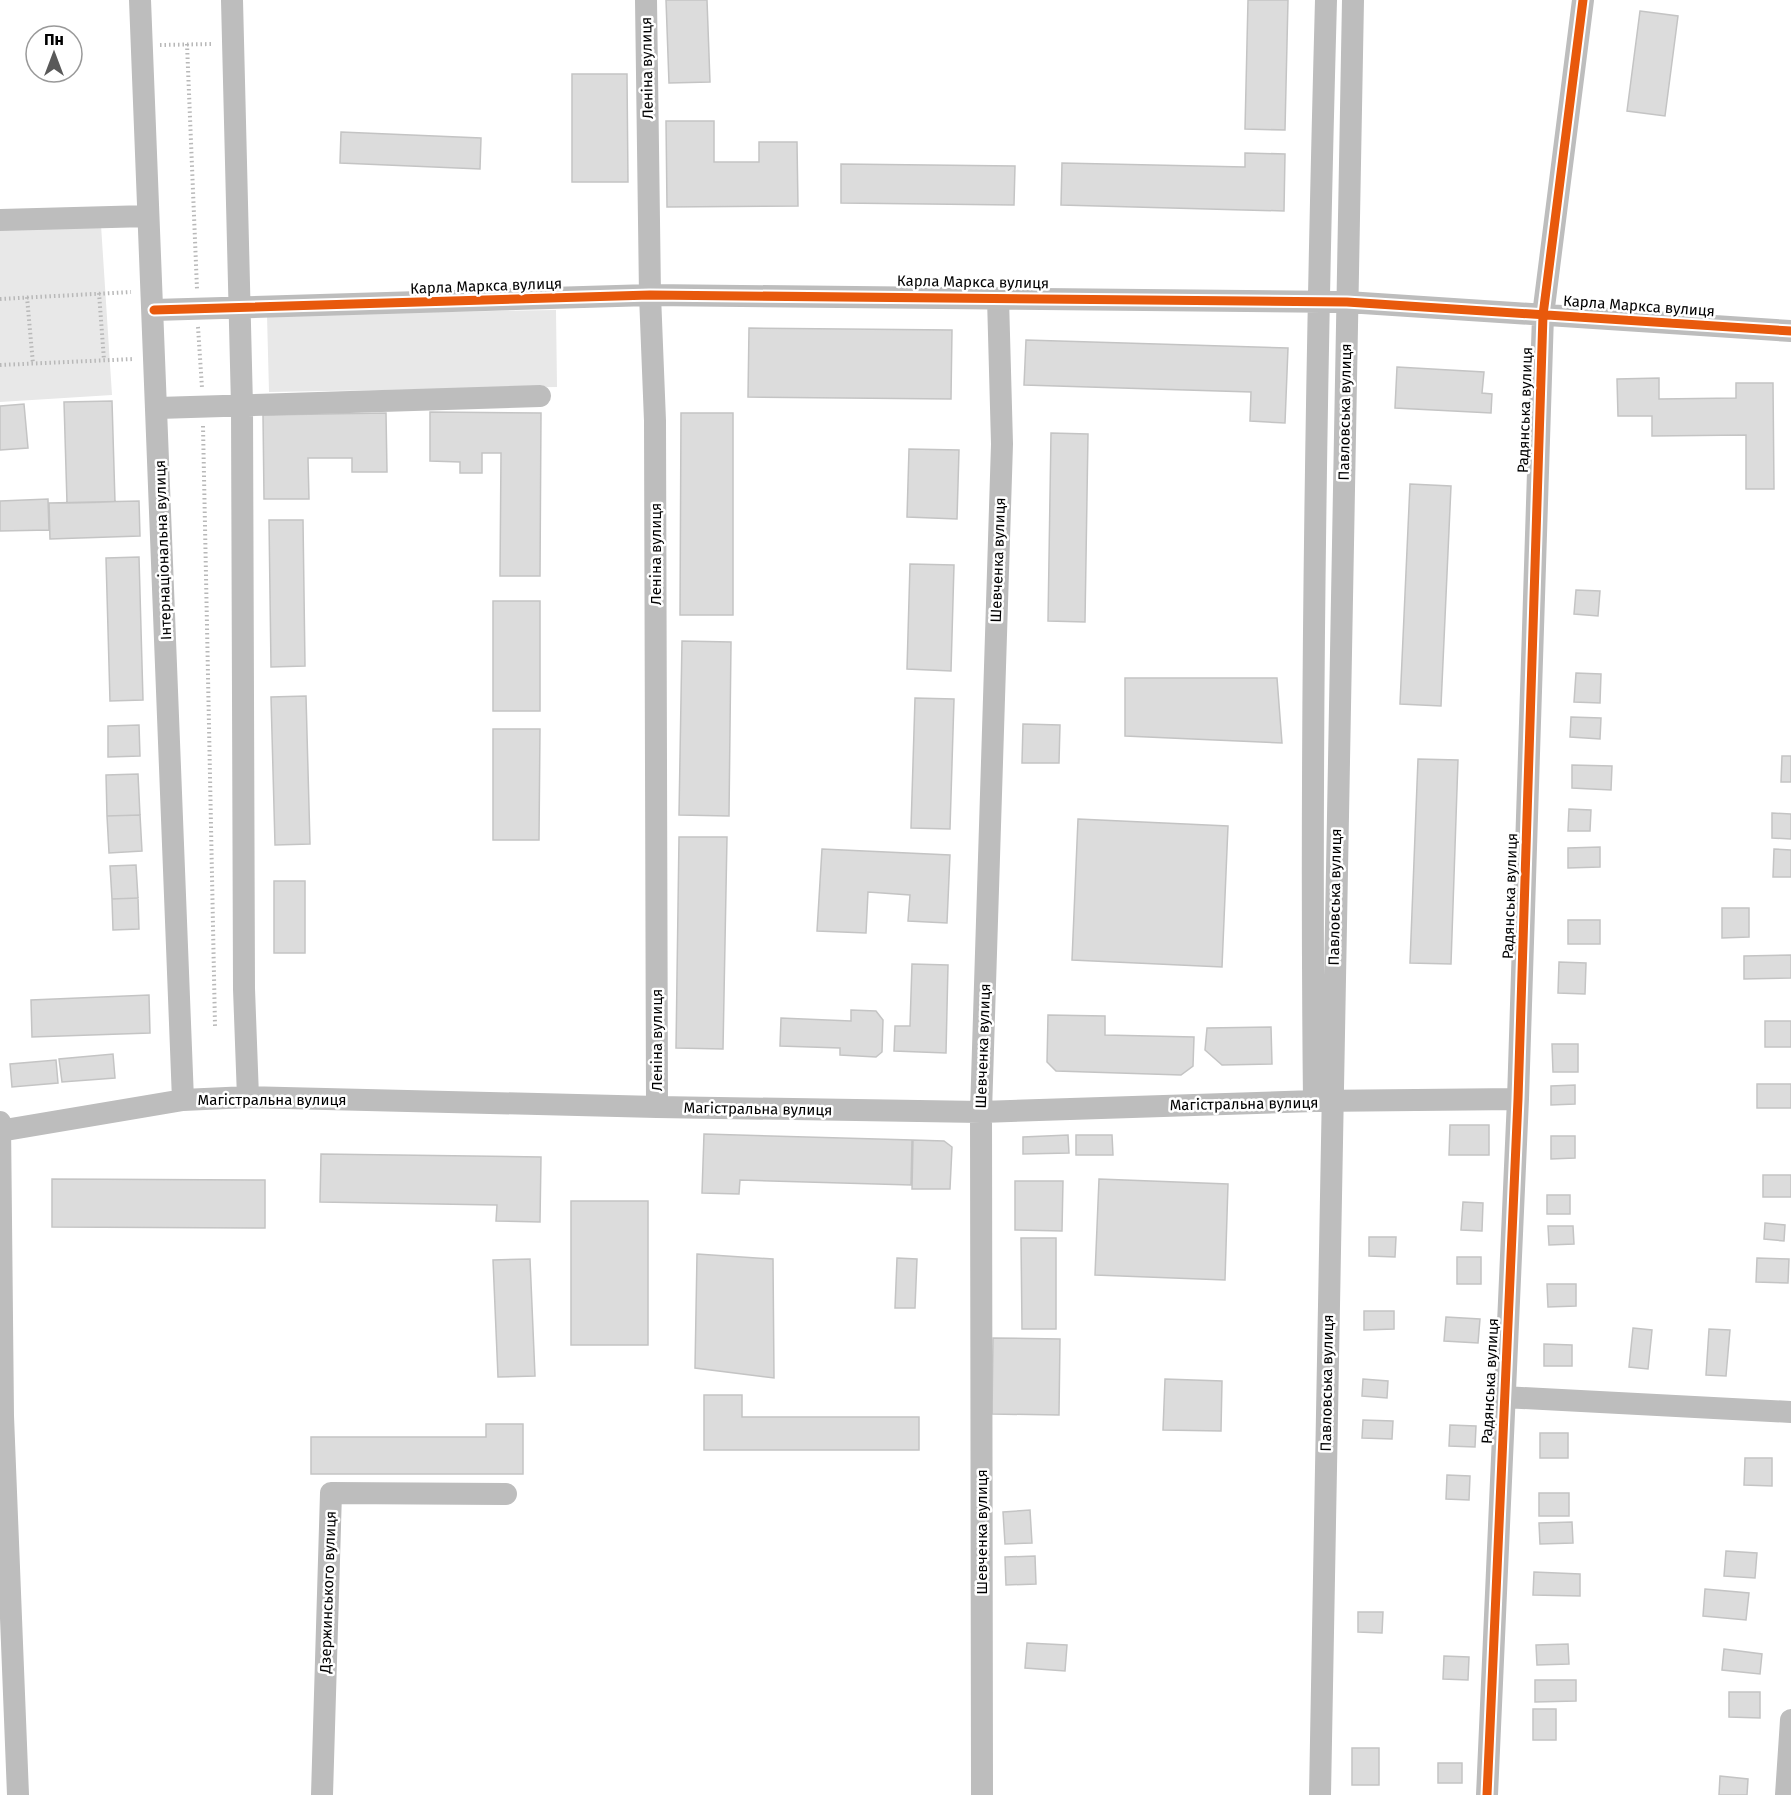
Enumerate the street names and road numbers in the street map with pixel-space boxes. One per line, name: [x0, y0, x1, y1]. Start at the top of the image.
street label: Леніна вулиця: [637, 17, 657, 119]
street label: Карла Маркса вулиця: [897, 272, 1049, 292]
street label: Карла Маркса вулиця: [410, 274, 562, 298]
street label: Карла Маркса вулиця: [1562, 292, 1716, 320]
street label: Павловська вулиця: [1335, 343, 1355, 481]
street label: Радянська вулиця: [1514, 347, 1536, 473]
street label: Інтернаціональна вулиця: [151, 460, 175, 640]
street label: Шевченка вулиця: [987, 497, 1009, 623]
street label: Леніна вулиця: [647, 503, 665, 605]
street label: Павловська вулиця: [1325, 828, 1345, 966]
street label: Радянська вулиця: [1499, 833, 1521, 959]
street label: Шевченка вулиця: [972, 983, 994, 1109]
street label: Леніна вулиця: [648, 989, 666, 1091]
street label: Магістральна вулиця: [198, 1091, 346, 1109]
street label: Магістральна вулиця: [1169, 1094, 1319, 1114]
street label: Магістральна вулиця: [683, 1099, 833, 1119]
street label: Павловська вулиця: [1317, 1314, 1337, 1452]
street label: Радянська вулиця: [1478, 1317, 1502, 1445]
street label: Шевченка вулиця: [973, 1469, 991, 1595]
street label: Дзержинського вулиця: [316, 1510, 340, 1675]

